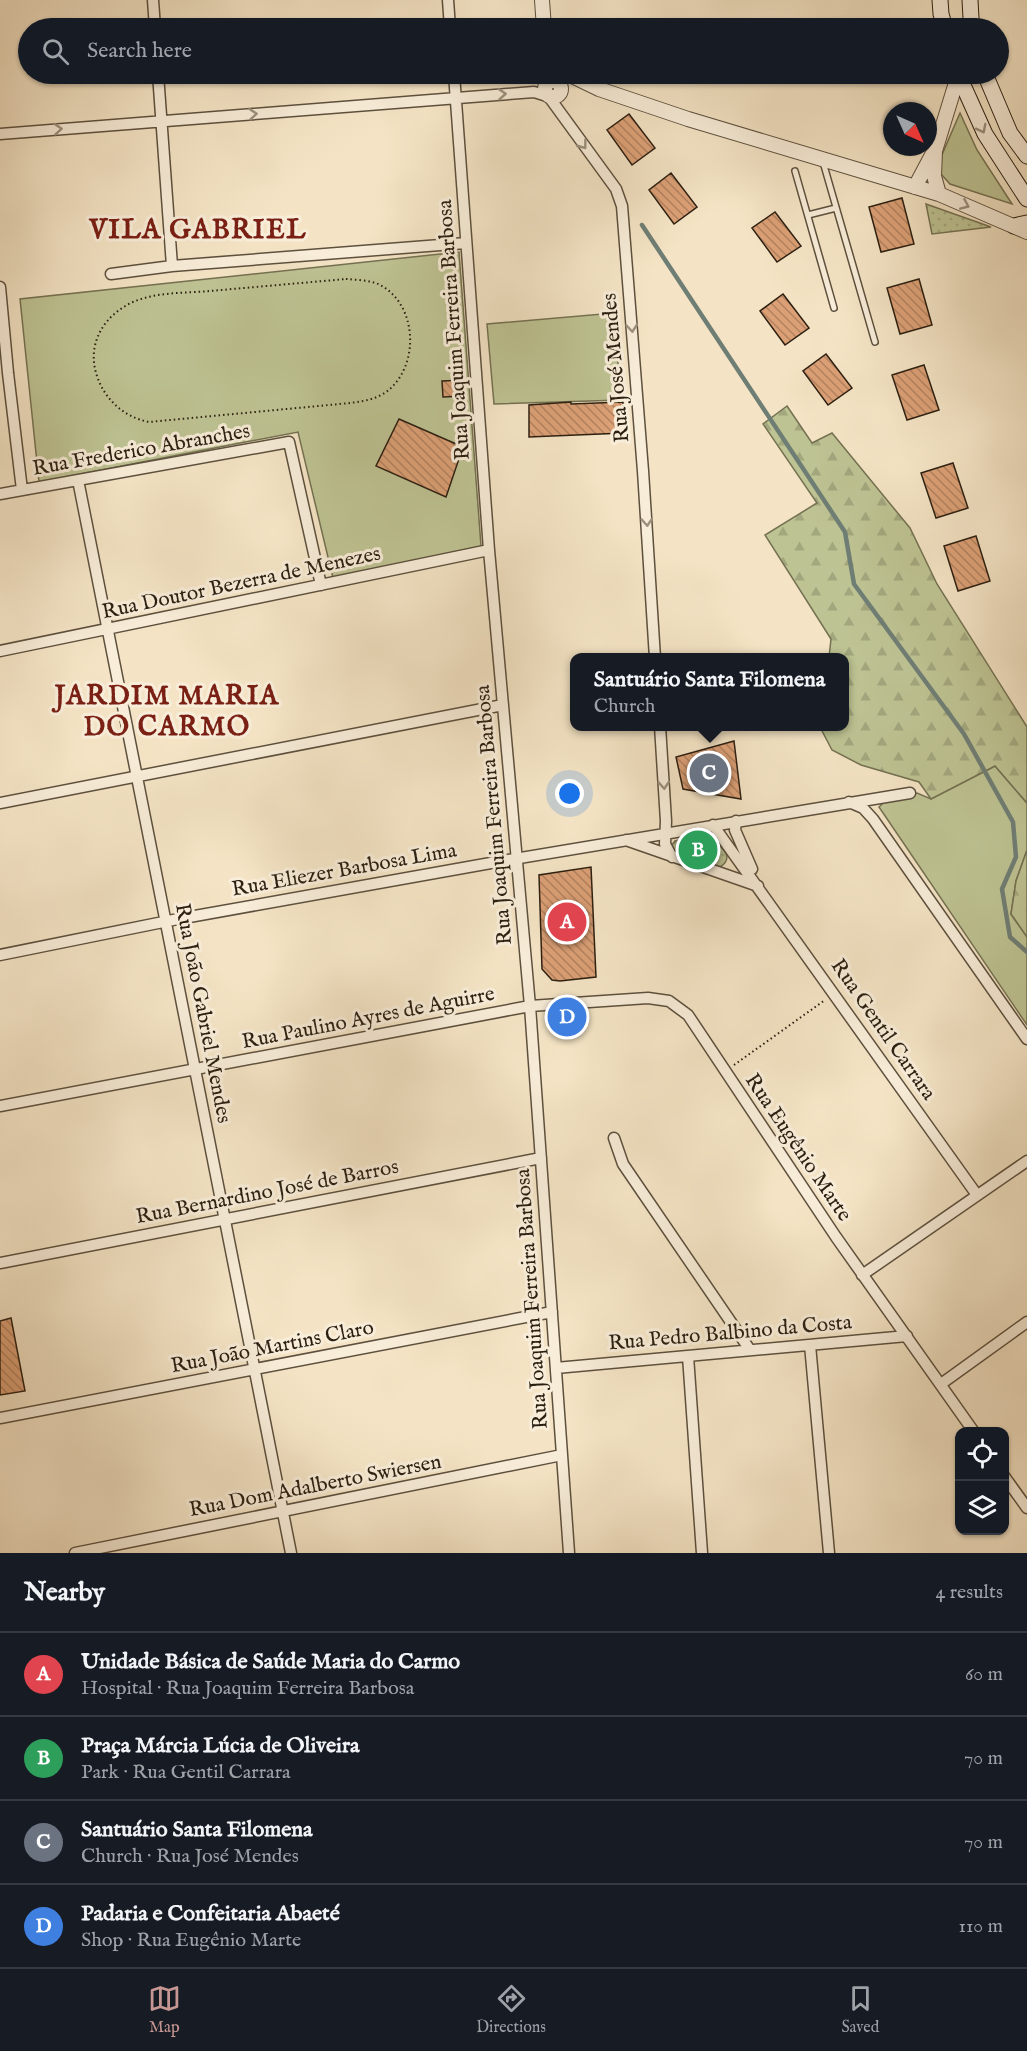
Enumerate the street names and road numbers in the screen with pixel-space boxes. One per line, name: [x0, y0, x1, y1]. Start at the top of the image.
street label: Rua Joaquim Ferreira Barbosa: [432, 198, 477, 461]
street label: Rua José Mendes: [597, 292, 636, 444]
street label: Rua Frederico Abranches: [30, 418, 252, 483]
street label: Rua Doutor Bezerra de Menezes: [99, 541, 383, 626]
street label: Rua Joaquim Ferreira Barbosa: [470, 683, 519, 946]
street label: Rua Eliezer Barbosa Lima: [230, 837, 460, 904]
street label: Rua João Gabriel Mendes: [168, 901, 237, 1126]
street label: Rua Gentil Carrara: [824, 954, 942, 1107]
street label: Rua Paulino Ayres de Aguirre: [240, 981, 497, 1056]
street label: Rua Eugênio Marte: [738, 1069, 857, 1227]
street label: Rua Bernardino José de Barros: [134, 1154, 401, 1231]
street label: Rua Joaquim Ferreira Barbosa: [510, 1167, 555, 1430]
street label: Rua Pedro Balbino da Costa: [607, 1309, 854, 1358]
street label: Rua João Martins Claro: [169, 1315, 376, 1380]
street label: Rua Dom Adalberto Swiersen: [187, 1449, 444, 1524]

